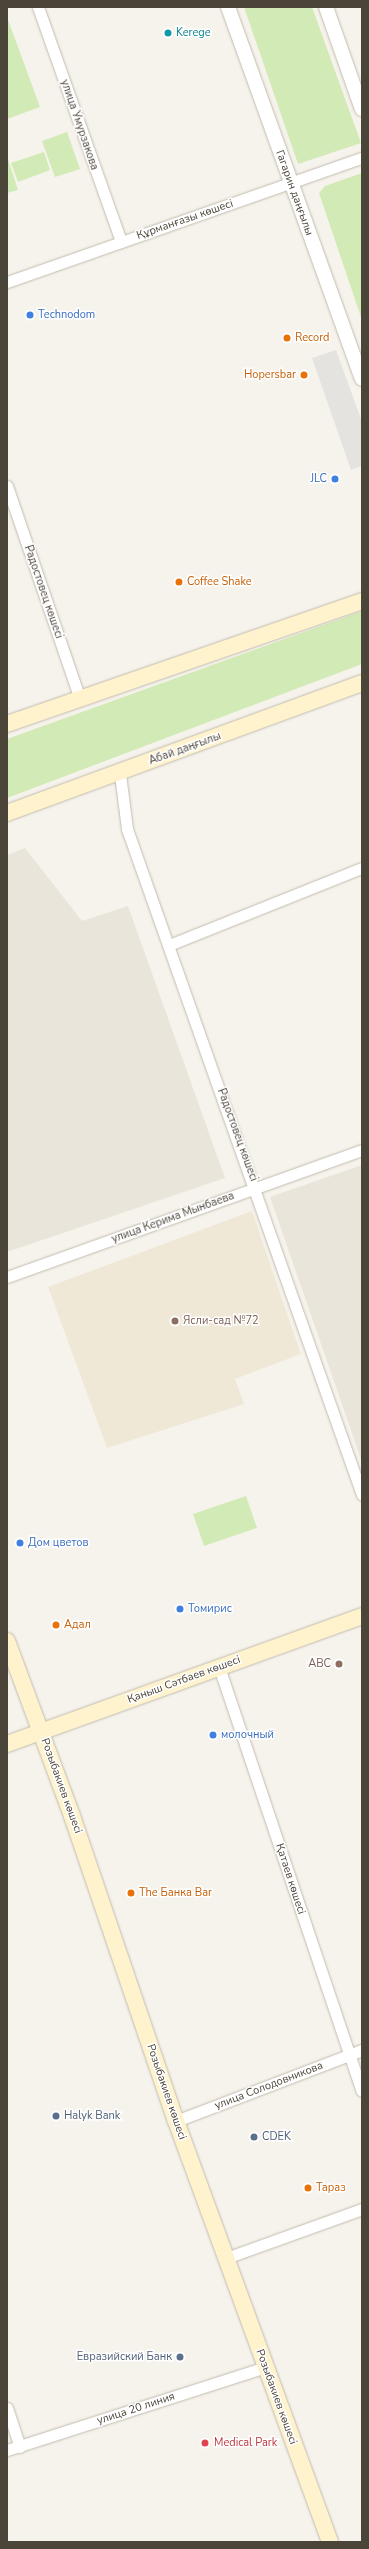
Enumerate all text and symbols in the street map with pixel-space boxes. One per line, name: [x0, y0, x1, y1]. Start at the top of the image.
place label: Kerege: [176, 26, 211, 40]
marker: Kerege: [163, 28, 173, 38]
street label: улица Умурзакова: [57, 78, 101, 172]
street label: Гагарин даңғылы: [272, 149, 316, 237]
street label: Құрманғазы көшесі: [135, 197, 235, 243]
place label: Technodom: [38, 308, 95, 322]
marker: Technodom: [25, 310, 35, 320]
place label: Record: [295, 331, 329, 345]
marker: Record: [282, 333, 292, 343]
place label: Hopersbar: [244, 368, 296, 382]
marker: Hopersbar: [299, 370, 309, 380]
place label: JLC: [310, 472, 327, 486]
marker: JLC: [330, 474, 340, 484]
street label: Радостовец көшесі: [21, 544, 65, 640]
place label: Coffee Shake: [187, 575, 252, 589]
marker: Coffee Shake: [174, 577, 184, 587]
street label: Абай даңғылы: [147, 730, 223, 768]
street label: Радостовец көшесі: [214, 1087, 260, 1183]
street label: улица Керима Мынбаева: [110, 1190, 236, 1246]
place label: Ясли-сад №72: [183, 1314, 259, 1328]
marker: Ясли-сад №72: [170, 1316, 180, 1326]
place label: Дом цветов: [28, 1536, 89, 1550]
marker: Дом цветов: [15, 1538, 25, 1548]
place label: Томирис: [188, 1602, 232, 1616]
marker: Томирис: [175, 1604, 185, 1614]
place label: Адал: [64, 1618, 91, 1632]
marker: Адал: [51, 1620, 61, 1630]
street label: Қаныш Сәтбаев көшесі: [126, 1653, 242, 1707]
place label: ABC: [308, 1657, 331, 1671]
marker: ABC: [334, 1659, 344, 1669]
place label: молочный: [221, 1728, 274, 1742]
marker: молочный: [208, 1730, 218, 1740]
street label: Розыбакиев көшесі: [38, 1737, 84, 1835]
street label: Қатаев көшесі: [272, 1842, 308, 1916]
place label: The Банка Bar: [139, 1886, 212, 1900]
marker: The Банка Bar: [126, 1888, 136, 1898]
street label: Розыбакиев көшесі: [143, 2042, 189, 2142]
street label: улица Солодовникова: [213, 2059, 325, 2113]
place label: Halyk Bank: [64, 2109, 120, 2123]
marker: Halyk Bank: [51, 2111, 61, 2121]
place label: CDEK: [262, 2130, 291, 2144]
marker: CDEK: [249, 2132, 259, 2142]
place label: Тараз: [316, 2181, 346, 2195]
marker: Тараз: [303, 2183, 313, 2193]
street label: Розыбакиев көшесі: [253, 2348, 299, 2446]
place label: Евразийский Банк: [77, 2350, 172, 2364]
marker: Евразийский Банк: [175, 2352, 185, 2362]
street label: улица 20 линия: [95, 2390, 177, 2428]
place label: Medical Park: [214, 2436, 277, 2450]
marker: Medical Park: [199, 2437, 211, 2449]

